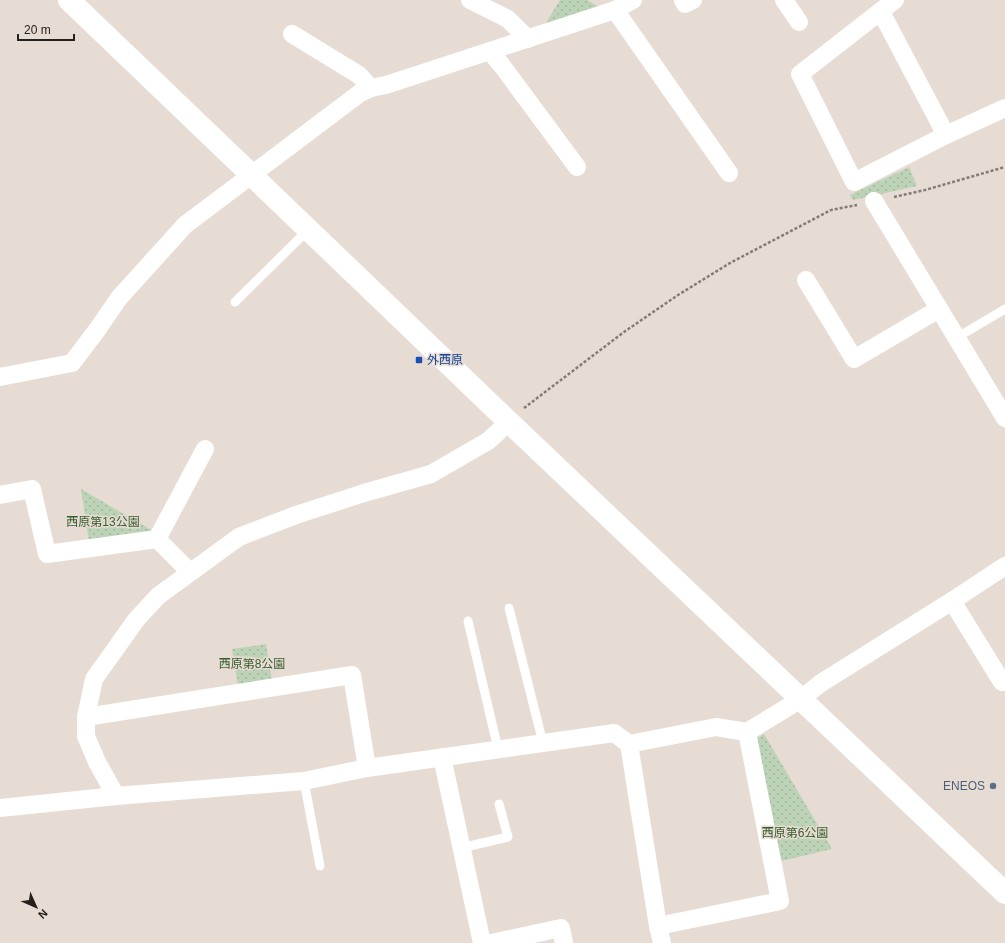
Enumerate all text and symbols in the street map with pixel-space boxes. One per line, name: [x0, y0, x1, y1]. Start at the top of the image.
scale bar: [18, 16, 74, 42]
text: 20 m: [24, 23, 51, 37]
place label: 外西原: [427, 353, 463, 367]
marker: 外西原: [414, 355, 424, 365]
park label: 西原第13公園: [66, 515, 140, 529]
park label: 西原第8公園: [219, 657, 285, 671]
place label: ENEOS: [943, 779, 985, 793]
marker: ENEOS: [988, 781, 998, 791]
park label: 西原第6公園: [762, 826, 828, 840]
north arrow: [16, 887, 56, 927]
text: N: [36, 907, 50, 921]

